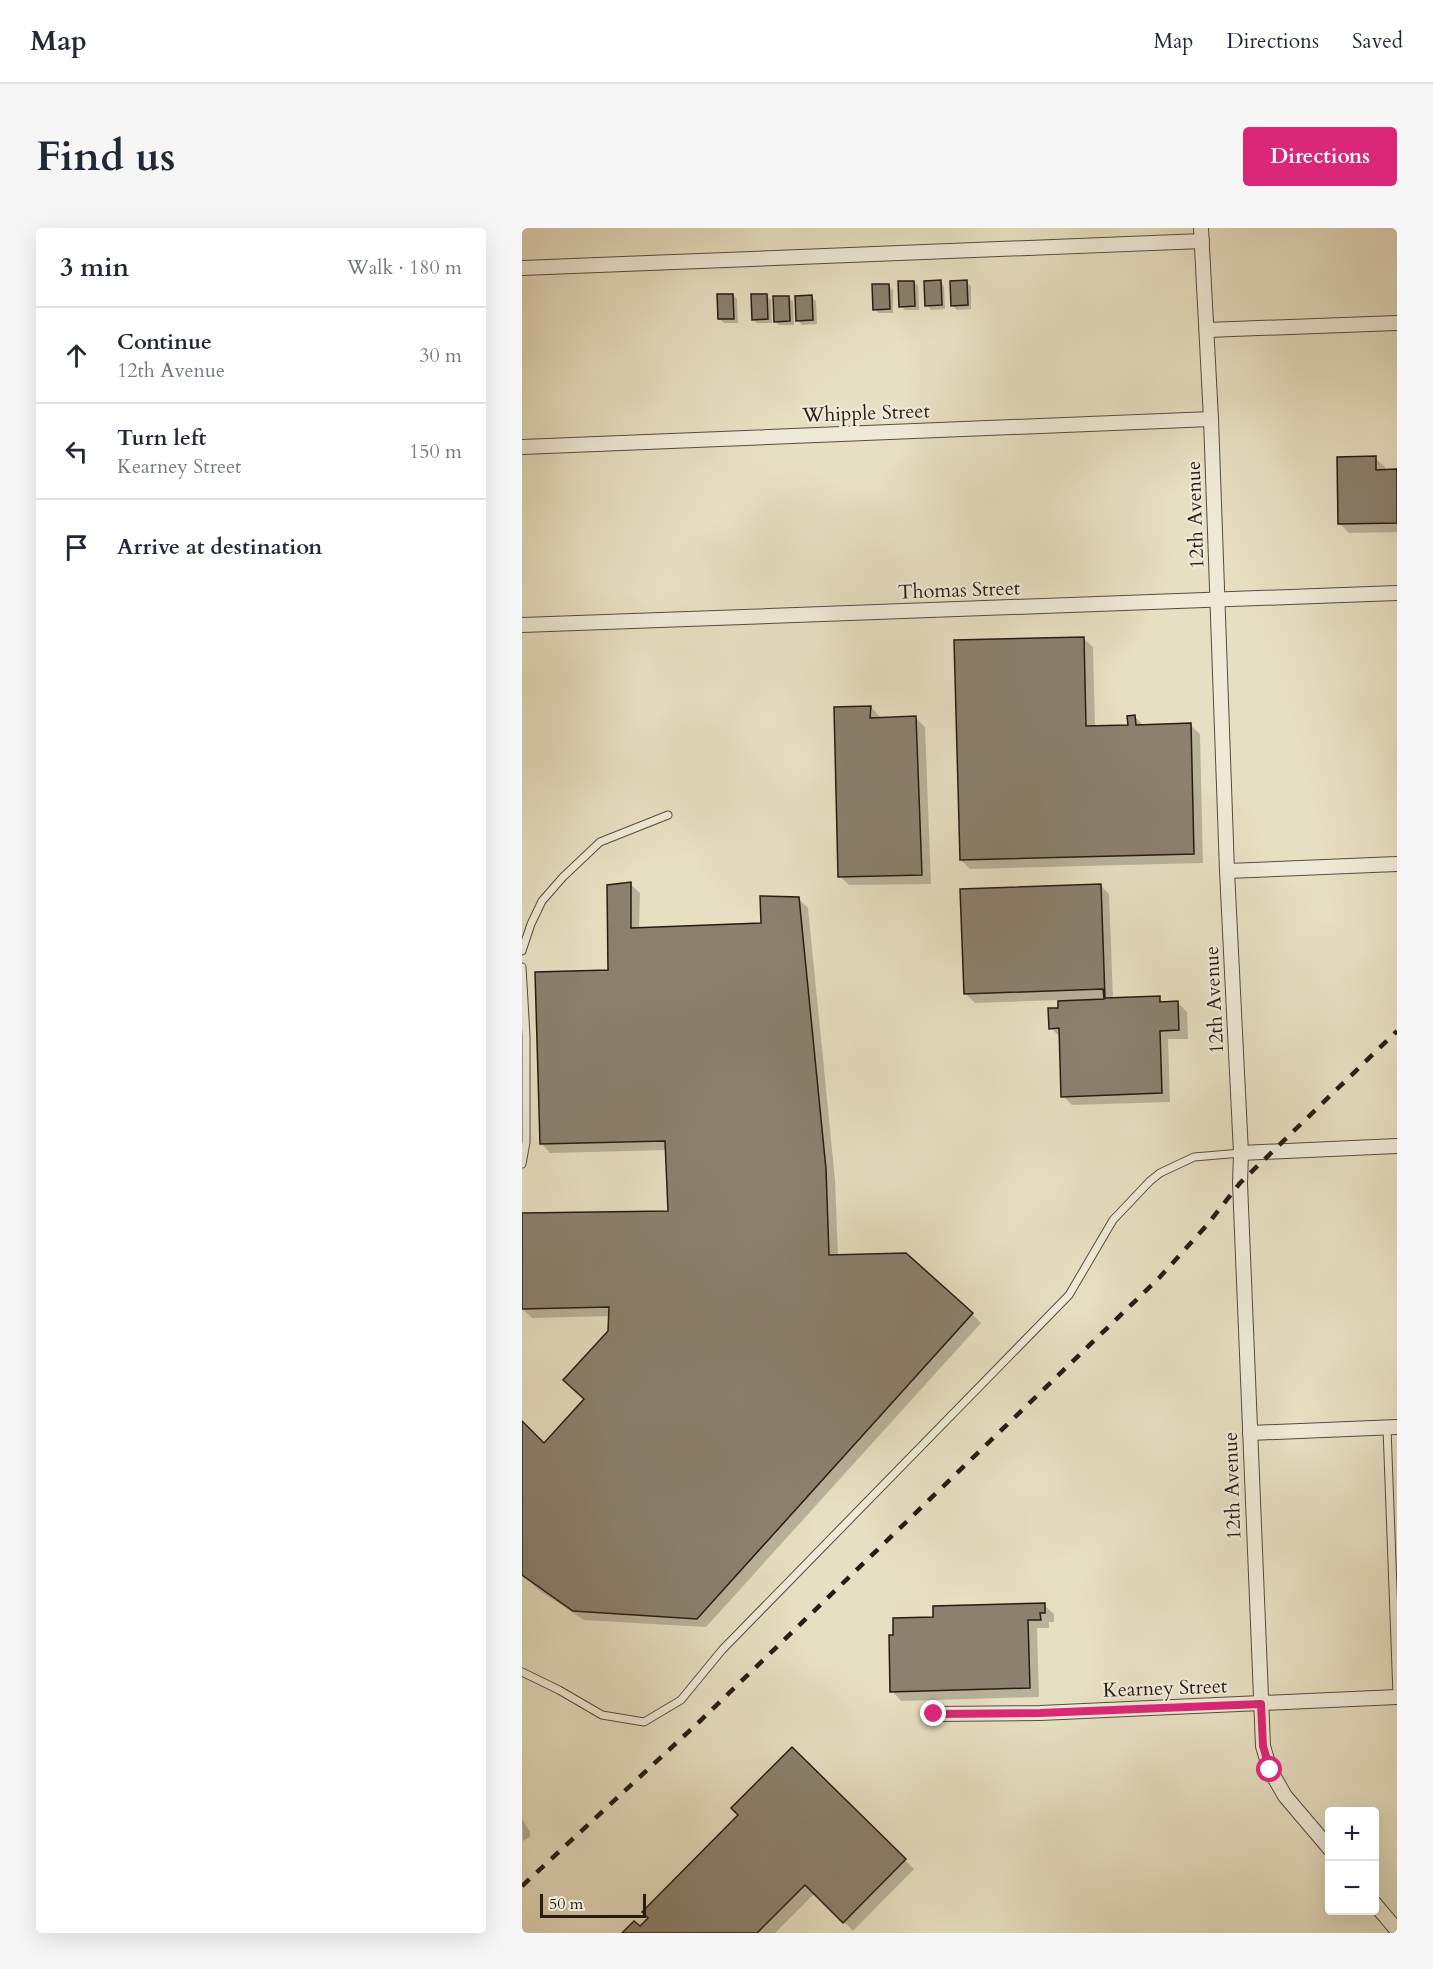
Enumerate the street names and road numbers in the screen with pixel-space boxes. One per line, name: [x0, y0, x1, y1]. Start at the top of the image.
street label: Whipple Street: [801, 397, 931, 429]
street label: 12th Avenue: [1180, 461, 1210, 569]
street label: Thomas Street: [897, 574, 1021, 606]
street label: 12th Avenue: [1198, 945, 1230, 1055]
street label: 12th Avenue: [1217, 1432, 1247, 1540]
street label: Kearney Street: [1102, 1672, 1228, 1704]

